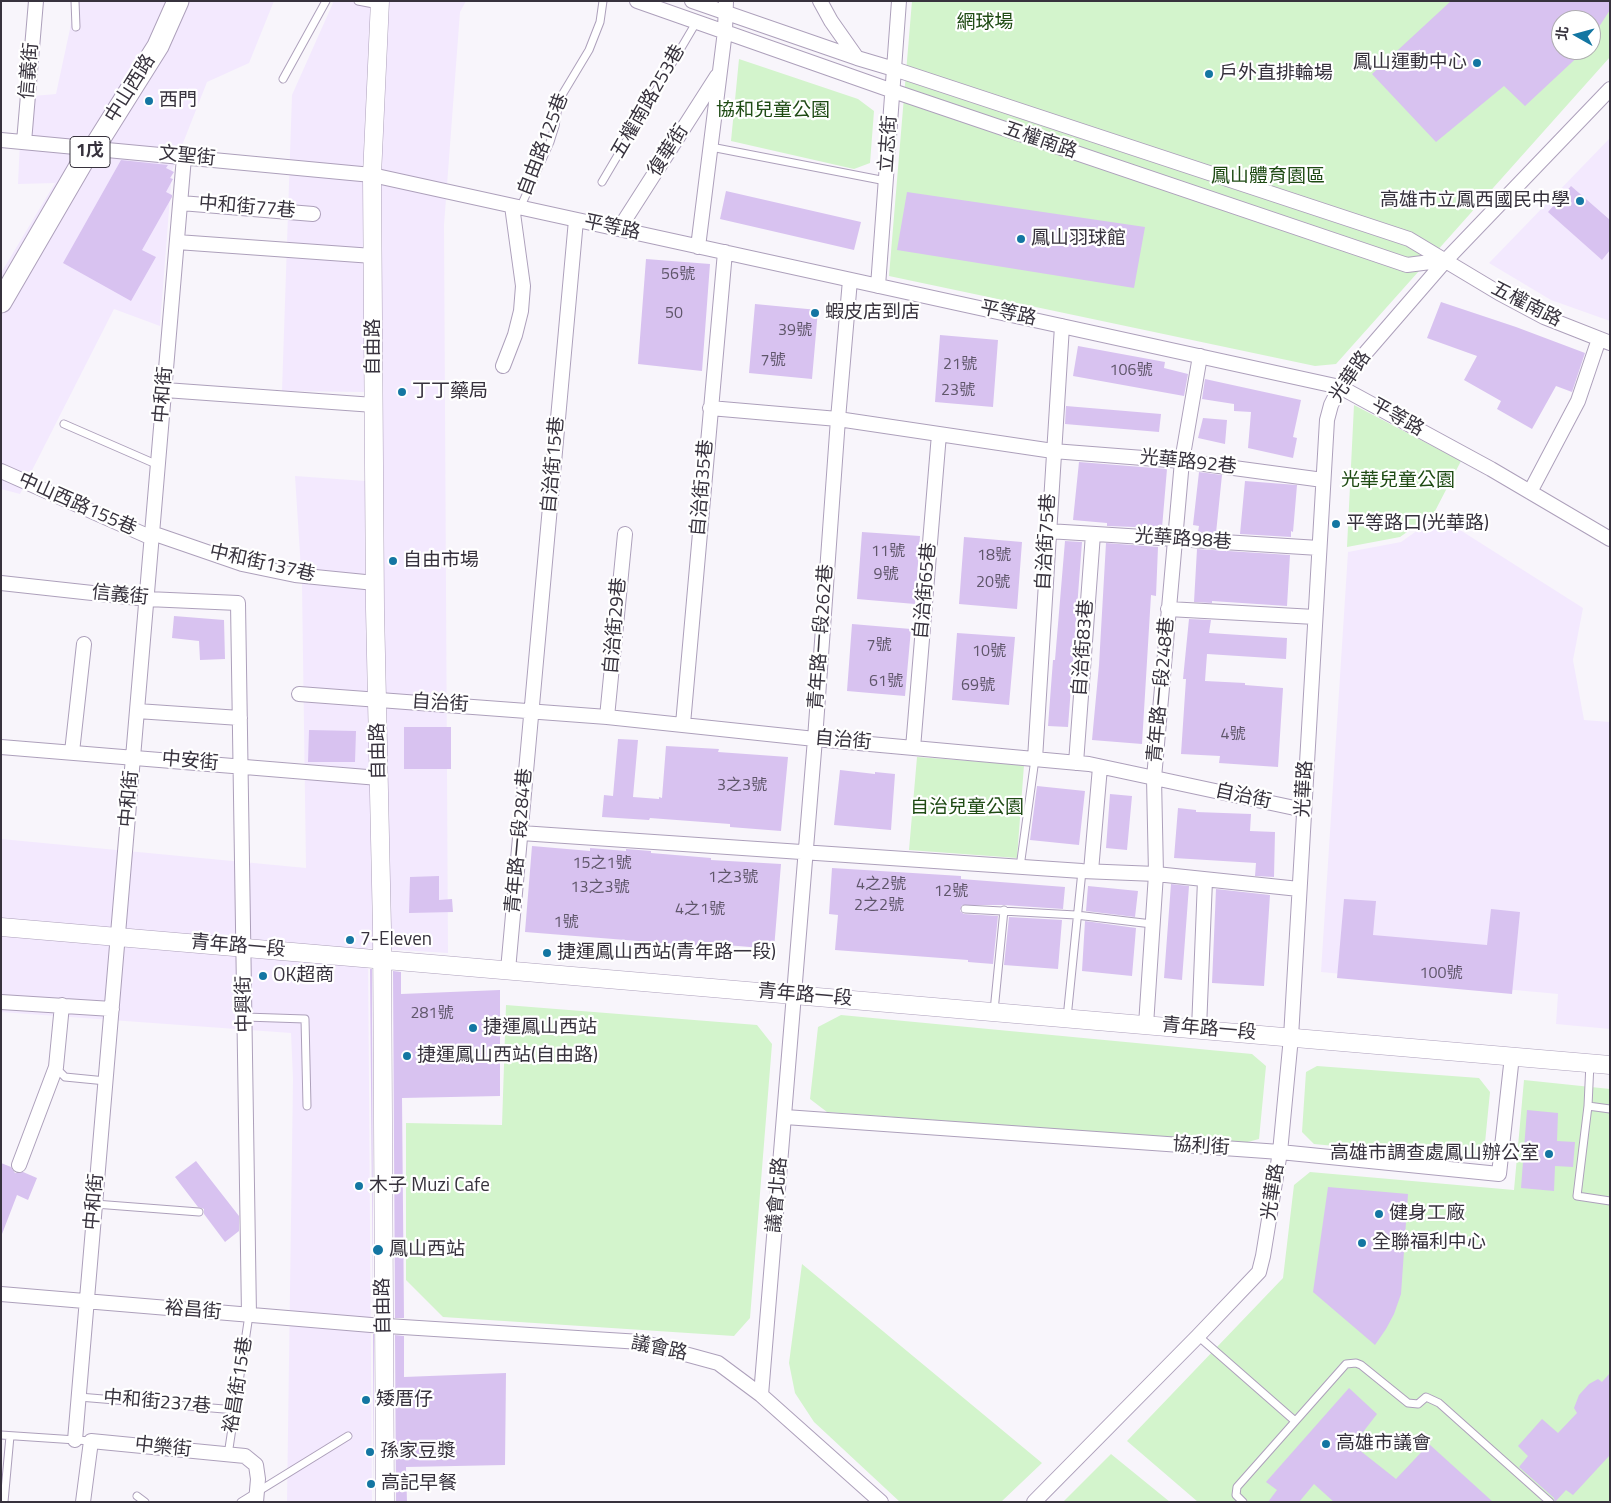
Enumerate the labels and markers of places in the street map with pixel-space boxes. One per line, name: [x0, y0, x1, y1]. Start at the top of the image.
place label: 鳳山運動中心: [1353, 52, 1467, 74]
marker: 鳳山運動中心: [1471, 57, 1483, 69]
place label: 戶外直排輪場: [1219, 63, 1333, 85]
marker: 戶外直排輪場: [1203, 68, 1215, 80]
place label: 西門: [159, 90, 197, 112]
marker: 西門: [143, 95, 155, 107]
place label: 高雄市立鳳西國民中學: [1380, 190, 1570, 212]
marker: 高雄市立鳳西國民中學: [1574, 195, 1586, 207]
place label: 鳳山羽球館: [1031, 228, 1126, 250]
marker: 鳳山羽球館: [1015, 233, 1027, 245]
place label: 蝦皮店到店: [825, 302, 920, 324]
marker: 蝦皮店到店: [809, 307, 821, 319]
place label: 丁丁藥局: [412, 381, 488, 403]
marker: 丁丁藥局: [396, 386, 408, 398]
place label: 平等路口(光華路): [1346, 513, 1489, 535]
marker: 平等路口(光華路): [1330, 518, 1342, 530]
place label: 自由市場: [403, 550, 479, 572]
marker: 自由市場: [387, 555, 399, 567]
place label: 7-Eleven: [360, 929, 432, 951]
marker: 7-Eleven: [344, 934, 356, 946]
place label: 捷運鳳山西站(青年路一段): [557, 942, 776, 964]
marker: 捷運鳳山西站(青年路一段): [541, 947, 553, 959]
place label: OK超商: [273, 965, 334, 987]
marker: OK超商: [257, 970, 269, 982]
place label: 捷運鳳山西站: [483, 1017, 597, 1039]
marker: 捷運鳳山西站: [467, 1022, 479, 1034]
place label: 捷運鳳山西站(自由路): [417, 1045, 598, 1067]
marker: 捷運鳳山西站(自由路): [401, 1050, 413, 1062]
place label: 高雄市調查處鳳山辦公室: [1330, 1143, 1539, 1165]
marker: 高雄市調查處鳳山辦公室: [1543, 1148, 1555, 1160]
place label: 木子 Muzi Cafe: [369, 1175, 490, 1197]
marker: 木子 Muzi Cafe: [353, 1180, 365, 1192]
place label: 健身工廠: [1389, 1203, 1465, 1225]
marker: 健身工廠: [1373, 1208, 1385, 1220]
place label: 全聯福利中心: [1372, 1232, 1486, 1254]
marker: 全聯福利中心: [1356, 1237, 1368, 1249]
place label: 鳳山西站: [389, 1239, 465, 1261]
marker: 鳳山西站: [371, 1243, 385, 1257]
place label: 矮厝仔: [376, 1389, 433, 1411]
marker: 矮厝仔: [360, 1394, 372, 1406]
place label: 高雄市議會: [1336, 1433, 1431, 1455]
marker: 高雄市議會: [1320, 1438, 1332, 1450]
place label: 孫家豆漿: [380, 1441, 456, 1463]
marker: 孫家豆漿: [364, 1446, 376, 1458]
place label: 高記早餐: [381, 1473, 457, 1495]
marker: 高記早餐: [365, 1478, 377, 1490]

